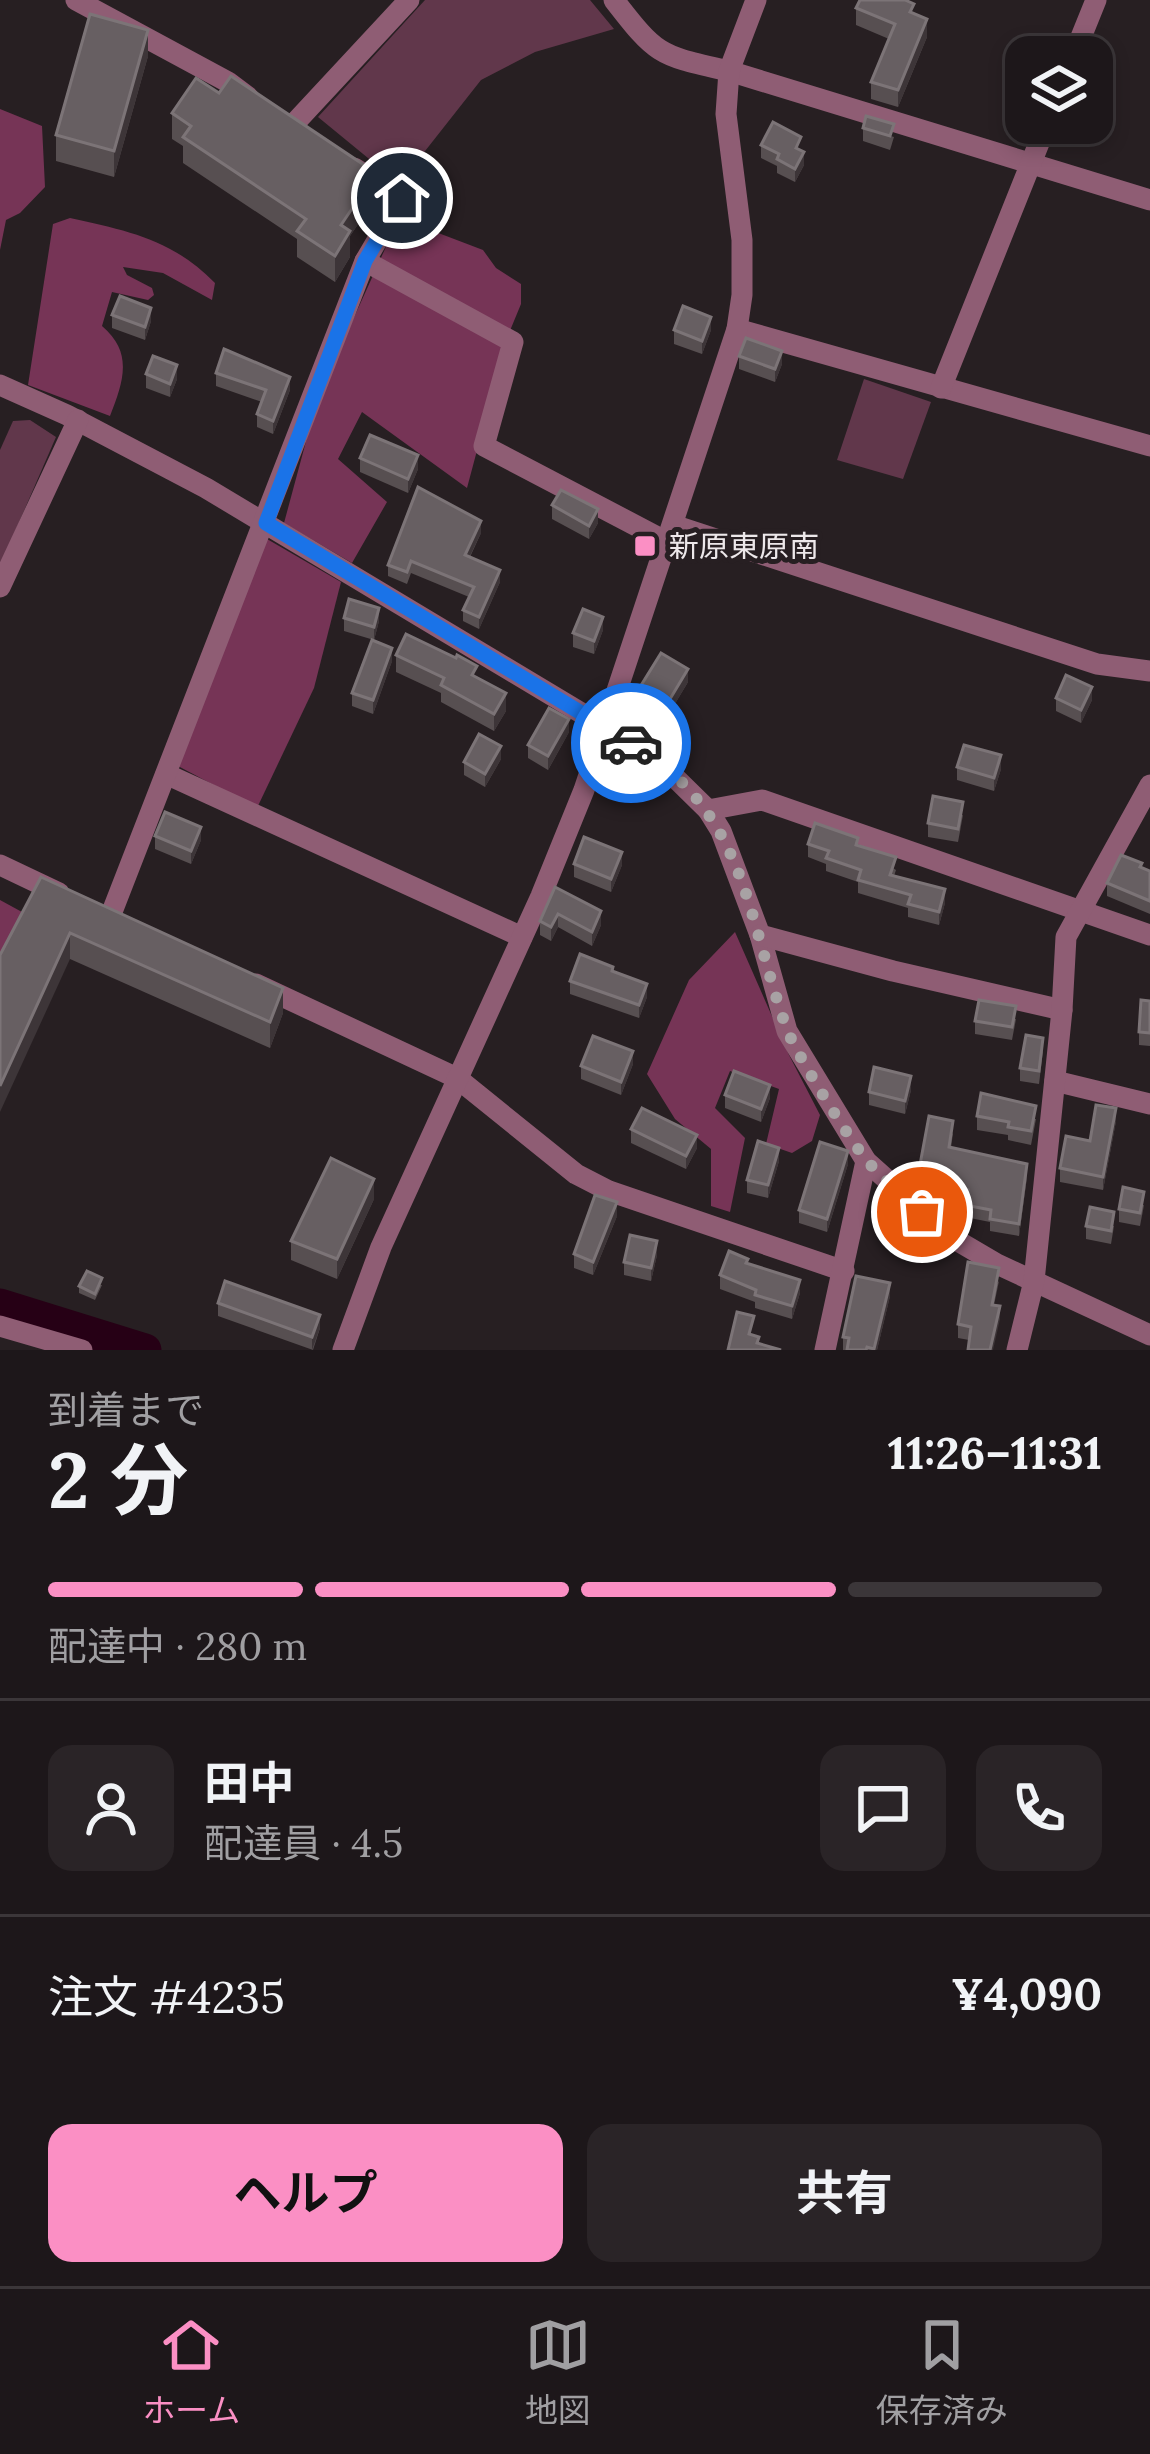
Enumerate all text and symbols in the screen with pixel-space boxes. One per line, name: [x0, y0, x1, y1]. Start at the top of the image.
map controls: [1005, 36, 1113, 144]
button: layers: [1005, 36, 1113, 144]
pin: [351, 147, 453, 249]
icon: home: [369, 165, 435, 231]
place label: 新原東原南: [669, 527, 819, 565]
marker: 新原東原南: [632, 533, 658, 559]
courier: [571, 683, 691, 803]
icon: car: [598, 710, 664, 776]
pin: [871, 1161, 973, 1263]
icon: bag: [889, 1179, 955, 1245]
text: 到着まで: [48, 1385, 204, 1435]
text: 11:26–11:31: [888, 1424, 1102, 1481]
text: 2 分: [48, 1430, 188, 1529]
text: 配達中 · 280 m: [48, 1621, 307, 1671]
button: person: [48, 1745, 174, 1871]
button: chat: [820, 1745, 946, 1871]
button: phone: [976, 1745, 1102, 1871]
text: 田中: [204, 1754, 294, 1811]
text: 配達員 · 4.5: [204, 1818, 403, 1868]
text: ¥4,090: [951, 1965, 1102, 2022]
text: 注文 #4235: [48, 1968, 285, 2025]
button: ヘルプ: [48, 2124, 563, 2262]
button: 共有: [587, 2124, 1102, 2262]
tab: ホーム: [142, 2312, 240, 2432]
tab: 地図: [525, 2312, 591, 2432]
tab: 保存済み: [876, 2312, 1008, 2432]

